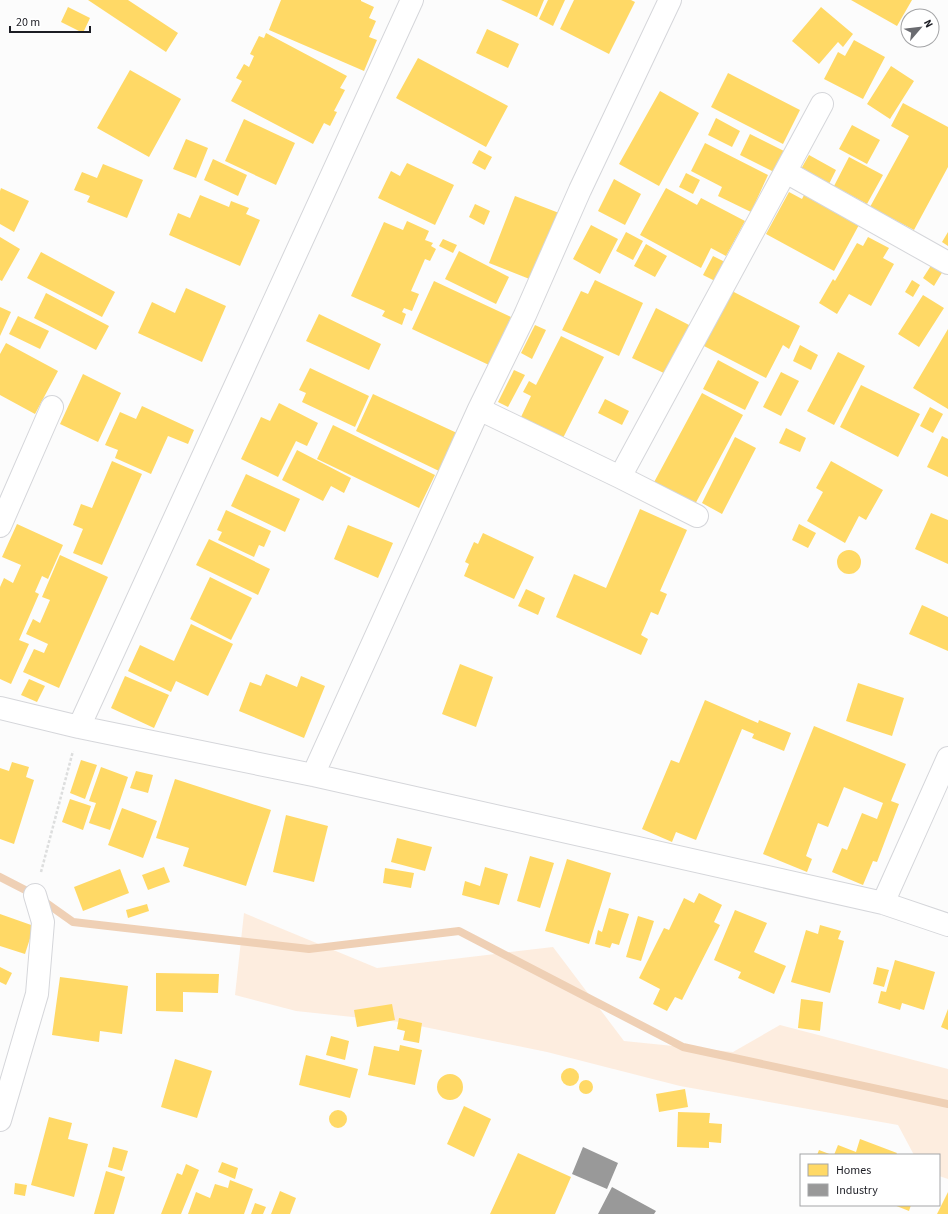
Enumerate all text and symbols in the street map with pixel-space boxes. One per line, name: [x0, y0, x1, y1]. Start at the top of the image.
scale bar: [10, 8, 90, 34]
north arrow: [900, 8, 940, 48]
text: 20 m: [16, 14, 40, 31]
text: N: [920, 17, 937, 30]
legend: [800, 1154, 940, 1206]
text: Homes: [836, 1162, 871, 1179]
text: Industry: [836, 1182, 878, 1199]

